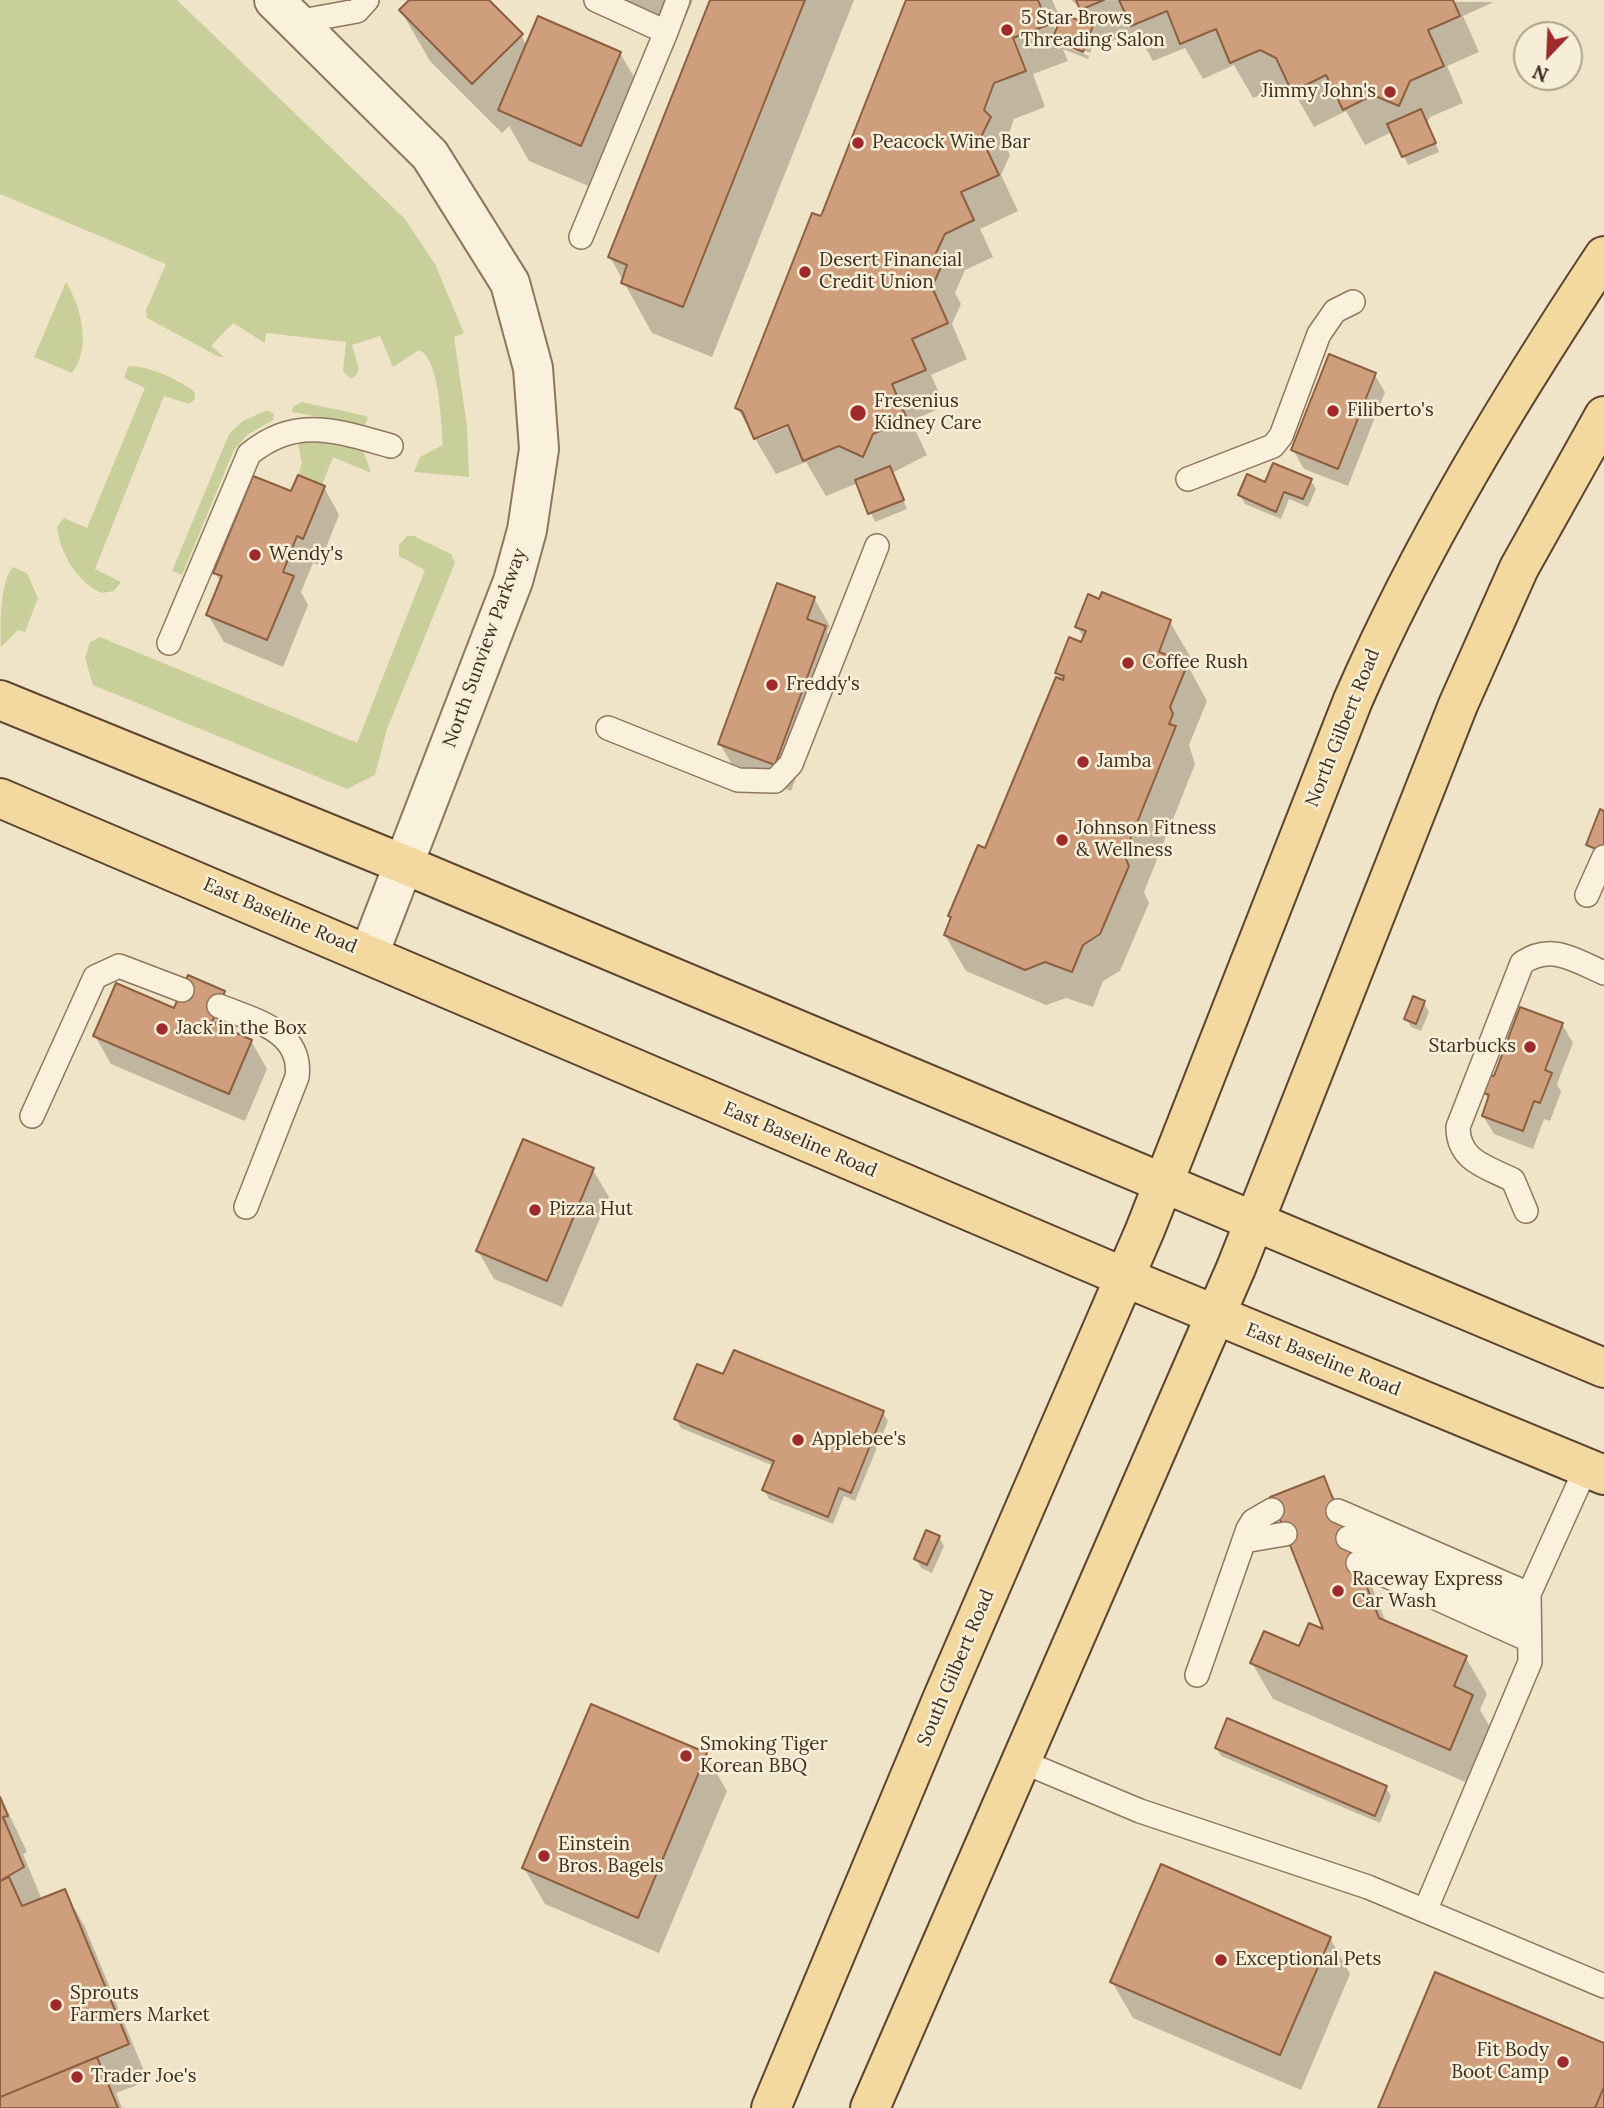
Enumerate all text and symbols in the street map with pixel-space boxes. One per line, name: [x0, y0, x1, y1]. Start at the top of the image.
place label: 5 Star Brows Threading Salon: [1021, 8, 1165, 52]
north arrow: [1513, 21, 1583, 91]
marker: 5 Star Brows Threading Salon: [999, 22, 1015, 38]
text: N: [1529, 60, 1552, 87]
place label: Jimmy John's: [1261, 81, 1376, 103]
marker: Jimmy John's: [1382, 84, 1398, 100]
place label: Peacock Wine Bar: [872, 132, 1030, 154]
marker: Peacock Wine Bar: [850, 135, 866, 151]
place label: Desert Financial Credit Union: [819, 250, 962, 294]
marker: Desert Financial Credit Union: [797, 264, 813, 280]
place label: Fresenius Kidney Care: [874, 391, 982, 435]
place label: Filiberto's: [1347, 400, 1434, 422]
marker: Fresenius Kidney Care: [848, 403, 868, 423]
marker: Filiberto's: [1325, 403, 1341, 419]
place label: Wendy's: [269, 544, 343, 566]
street label: North Sunview Parkway: [438, 545, 532, 751]
marker: Wendy's: [247, 547, 263, 563]
street label: North Gilbert Road: [1301, 646, 1385, 810]
place label: Coffee Rush: [1142, 652, 1248, 674]
marker: Coffee Rush: [1120, 655, 1136, 671]
place label: Freddy's: [786, 674, 860, 696]
marker: Freddy's: [764, 677, 780, 693]
place label: Jamba: [1097, 751, 1151, 773]
marker: Jamba: [1075, 754, 1091, 770]
place label: Johnson Fitness & Wellness: [1076, 818, 1216, 862]
marker: Johnson Fitness & Wellness: [1054, 832, 1070, 848]
street label: East Baseline Road: [200, 873, 360, 959]
place label: Jack in the Box: [176, 1018, 307, 1040]
marker: Jack in the Box: [154, 1021, 170, 1037]
place label: Starbucks: [1428, 1036, 1516, 1058]
marker: Starbucks: [1522, 1039, 1538, 1055]
street label: East Baseline Road: [720, 1097, 880, 1183]
place label: Pizza Hut: [549, 1199, 633, 1221]
marker: Pizza Hut: [527, 1202, 543, 1218]
street label: East Baseline Road: [1242, 1319, 1404, 1401]
place label: Applebee's: [812, 1429, 906, 1451]
marker: Applebee's: [790, 1432, 806, 1448]
place label: Raceway Express Car Wash: [1352, 1569, 1503, 1613]
marker: Raceway Express Car Wash: [1330, 1583, 1346, 1599]
street label: South Gilbert Road: [913, 1586, 999, 1750]
place label: Smoking Tiger Korean BBQ: [700, 1734, 828, 1778]
marker: Smoking Tiger Korean BBQ: [678, 1748, 694, 1764]
place label: Einstein Bros. Bagels: [558, 1834, 664, 1878]
marker: Einstein Bros. Bagels: [536, 1848, 552, 1864]
place label: Exceptional Pets: [1235, 1949, 1381, 1971]
marker: Exceptional Pets: [1213, 1952, 1229, 1968]
place label: Sprouts Farmers Market: [70, 1983, 210, 2027]
marker: Sprouts Farmers Market: [48, 1997, 64, 2013]
place label: Fit Body Boot Camp: [1451, 2040, 1549, 2084]
marker: Fit Body Boot Camp: [1555, 2054, 1571, 2070]
place label: Trader Joe's: [91, 2066, 197, 2088]
marker: Trader Joe's: [69, 2069, 85, 2085]

